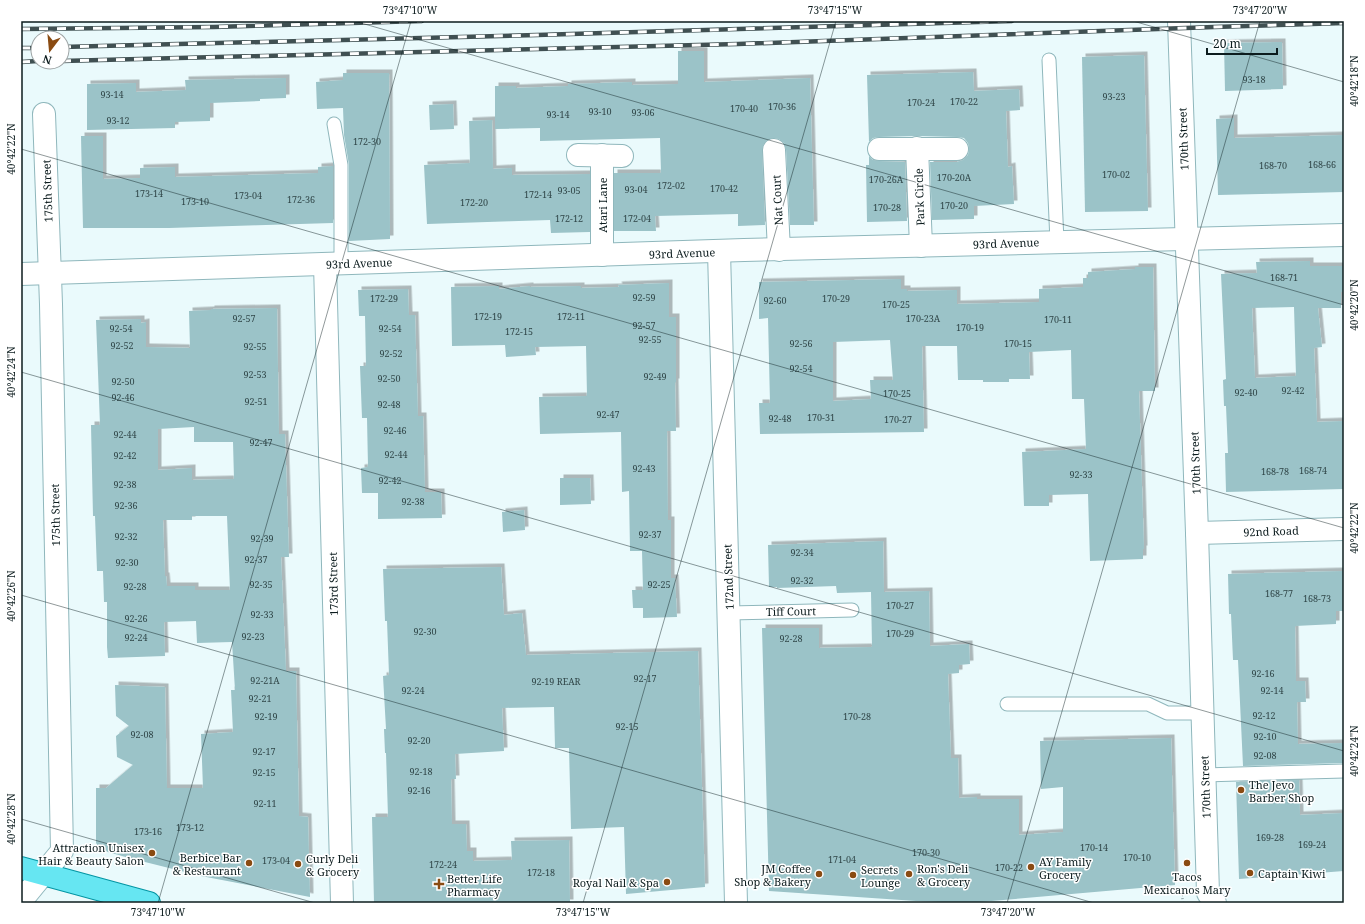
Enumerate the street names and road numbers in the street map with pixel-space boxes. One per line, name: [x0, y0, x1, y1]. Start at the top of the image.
street label: 170th Street: [1174, 107, 1192, 171]
street label: 175th Street: [38, 159, 56, 223]
street label: Park Circle: [910, 168, 927, 226]
street label: Nat Court: [768, 174, 786, 226]
street label: Atari Lane: [595, 177, 610, 233]
street label: 93rd Avenue: [973, 234, 1040, 252]
street label: 93rd Avenue: [649, 244, 716, 262]
street label: 93rd Avenue: [326, 254, 393, 272]
street label: 170th Street: [1186, 431, 1204, 495]
street label: 175th Street: [47, 483, 63, 547]
street label: 92nd Road: [1243, 523, 1299, 539]
street label: 172nd Street: [719, 544, 737, 610]
street label: 173rd Street: [325, 552, 341, 616]
street label: Tiff Court: [766, 603, 816, 619]
street label: 170th Street: [1196, 755, 1214, 819]

